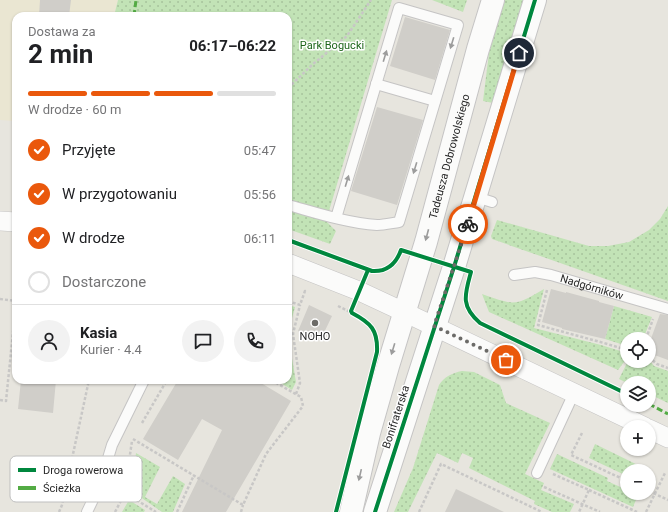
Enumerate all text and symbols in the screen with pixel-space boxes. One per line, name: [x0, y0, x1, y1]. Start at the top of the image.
text: Dostawa za: [28, 24, 96, 39]
pin: [502, 36, 536, 70]
text: 06:17–06:22: [189, 37, 276, 55]
one-way arrow: [449, 38, 455, 50]
text: 2 min: [28, 39, 93, 69]
park label: Park Bogucki: [300, 39, 364, 52]
icon: home: [508, 42, 530, 64]
one-way arrow: [382, 50, 388, 62]
street label: Tadeusza Dobrowolskiego: [426, 92, 472, 220]
text: W drodze · 60 m: [28, 102, 121, 117]
icon: check: [28, 139, 50, 161]
text: Przyjęte: [62, 141, 116, 159]
text: 05:47: [244, 143, 276, 158]
one-way arrow: [412, 162, 418, 174]
one-way arrow: [344, 174, 350, 186]
icon: check: [28, 183, 50, 205]
text: W przygotowaniu: [62, 185, 177, 203]
text: 05:56: [244, 187, 276, 202]
courier: [448, 204, 488, 244]
icon: bike: [457, 213, 479, 235]
icon: check: [28, 227, 50, 249]
text: W drodze: [62, 229, 125, 247]
one-way arrow: [424, 229, 430, 242]
text: 06:11: [244, 231, 276, 246]
street label: Nadgórników: [559, 272, 626, 302]
text: Dostarczone: [62, 273, 146, 291]
marker: NOHO: [310, 318, 320, 328]
button: person: [28, 320, 70, 362]
button: chat: [182, 320, 224, 362]
button: phone: [234, 320, 276, 362]
text: Kasia: [80, 324, 117, 342]
place label: NOHO: [300, 330, 330, 343]
map controls: [620, 332, 656, 500]
button: locate: [620, 332, 656, 368]
text: Kurier · 4.4: [80, 342, 142, 357]
one-way arrow: [390, 343, 396, 355]
pin: [489, 343, 523, 377]
icon: bag: [495, 349, 517, 371]
button: layers: [620, 376, 656, 412]
street label: Bonifraterska: [380, 384, 412, 450]
button: +: [620, 420, 656, 456]
legend: [10, 456, 142, 502]
text: Droga rowerowa: [43, 464, 123, 477]
button: −: [620, 464, 656, 500]
one-way arrow: [356, 468, 362, 481]
text: Ścieżka: [43, 482, 81, 495]

